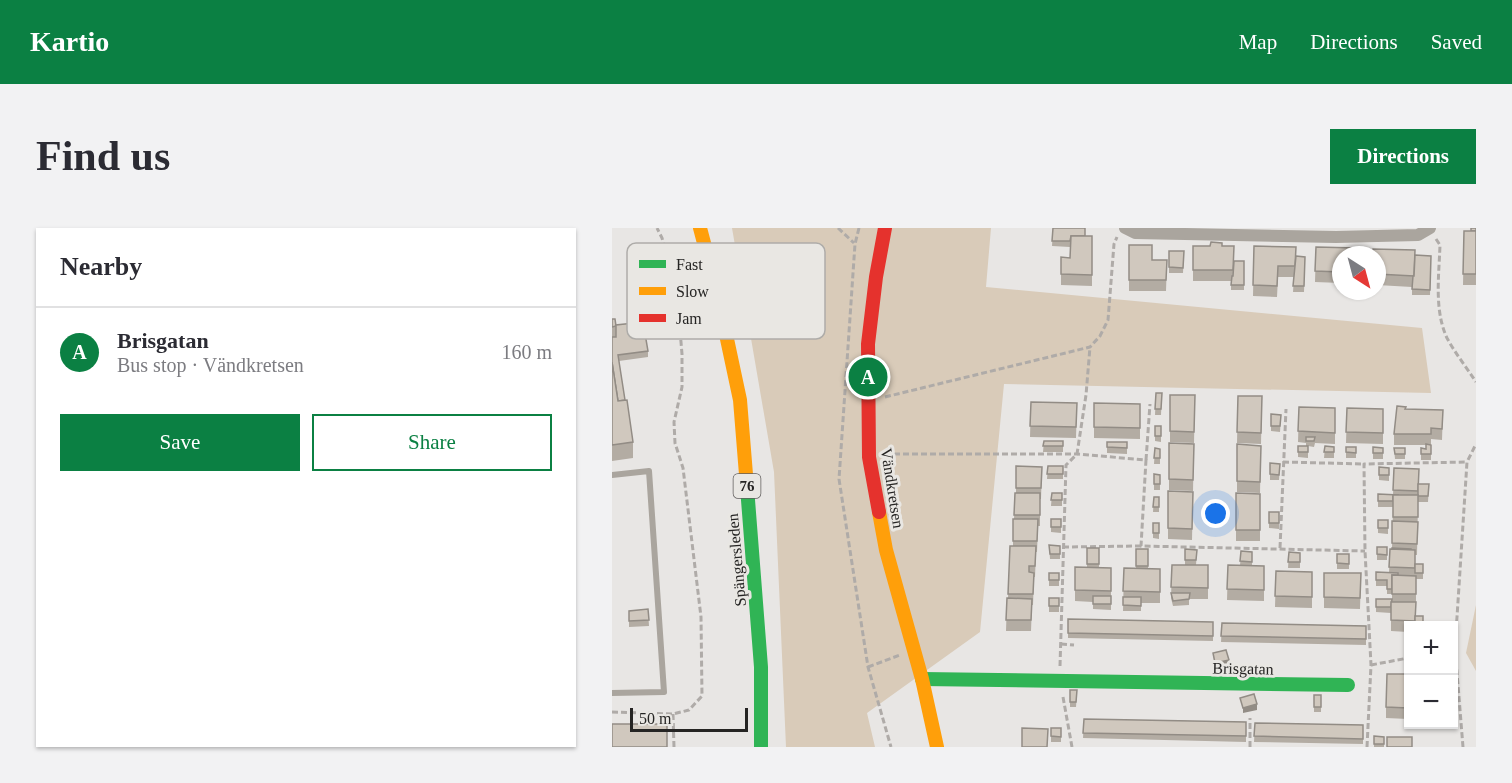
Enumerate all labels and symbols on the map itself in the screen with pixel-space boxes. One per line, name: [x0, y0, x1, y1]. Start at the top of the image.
legend: [627, 243, 825, 339]
north arrow: [1332, 246, 1386, 300]
text: Fast: [676, 256, 703, 273]
text: Slow: [676, 283, 709, 300]
text: Jam: [676, 310, 702, 327]
pin: A: [848, 354, 888, 400]
street label: Vändkretsen: [878, 447, 907, 529]
road number: 76: [734, 474, 760, 498]
your location: [1201, 499, 1230, 528]
street label: Spängersleden: [724, 513, 750, 607]
street label: Brisgatan: [1212, 659, 1274, 679]
scale bar: [630, 705, 748, 732]

